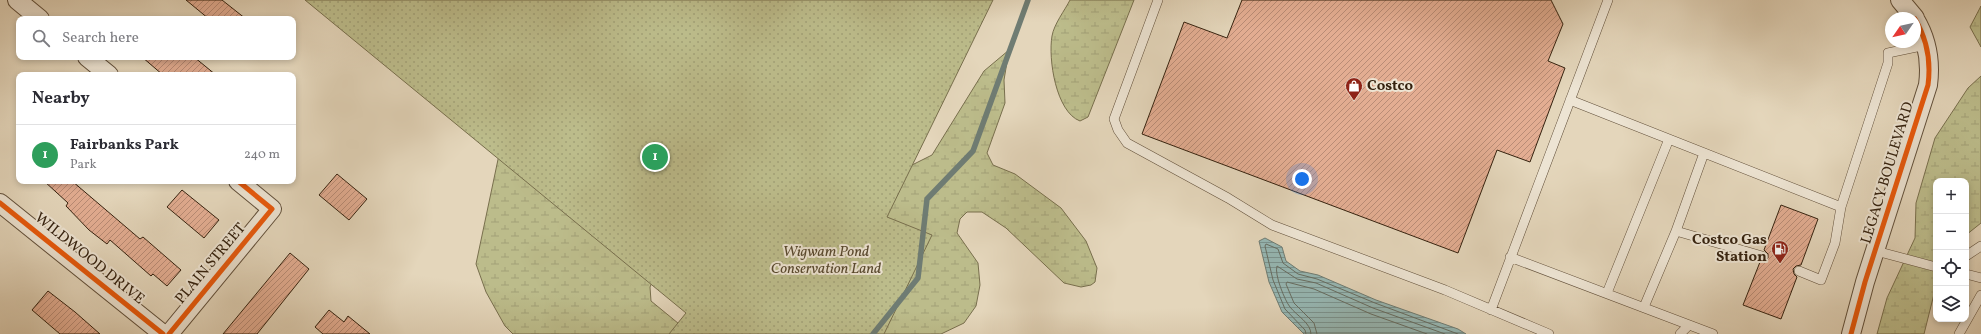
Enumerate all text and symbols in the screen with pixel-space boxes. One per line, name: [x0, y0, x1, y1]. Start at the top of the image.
north arrow: [1885, 12, 1921, 48]
search box: [16, 16, 296, 60]
icon: search: [30, 27, 52, 49]
text: Search here: [62, 28, 139, 49]
shop icon: Costco: [1344, 76, 1364, 101]
place label: Costco: [1367, 76, 1414, 97]
text: Nearby: [32, 87, 90, 110]
street label: LEGACY BOULEVARD: [1856, 99, 1920, 246]
text: Fairbanks Park: [70, 135, 179, 156]
pin: 1: [642, 142, 668, 172]
text: 1: [42, 146, 48, 164]
text: 240 m: [244, 146, 280, 164]
text: Park: [70, 156, 97, 174]
your location: [1292, 169, 1312, 189]
map controls: [1933, 178, 1969, 322]
button: +: [1933, 178, 1969, 214]
street label: WILDWOOD DRIVE: [30, 208, 148, 310]
button: −: [1933, 214, 1969, 250]
street label: PLAIN STREET: [171, 219, 251, 309]
place label: Costco Gas Station: [1692, 230, 1767, 268]
fuel station icon: Costco Gas Station: [1770, 239, 1790, 264]
park label: Wigwam Pond Conservation Land: [771, 242, 881, 280]
button: locate: [1933, 250, 1969, 286]
button: layers: [1933, 286, 1969, 322]

